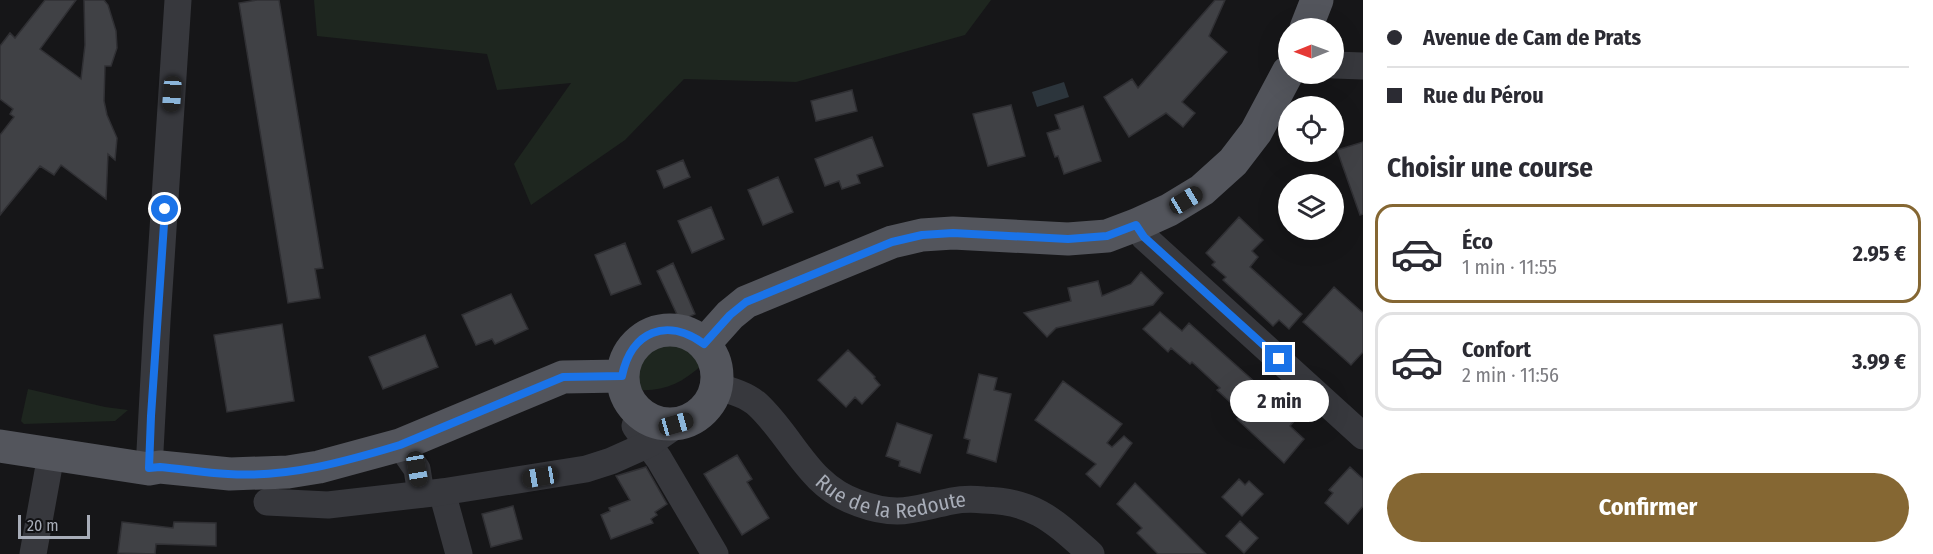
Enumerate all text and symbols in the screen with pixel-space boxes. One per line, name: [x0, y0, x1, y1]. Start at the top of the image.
north arrow: [1278, 18, 1344, 84]
map controls: [1278, 18, 1344, 240]
text: Avenue de Cam de Prats: [1423, 24, 1641, 51]
car: [162, 75, 182, 113]
text: Rue du Pérou: [1423, 82, 1544, 109]
button: locate: [1278, 96, 1344, 162]
text: Choisir une course: [1387, 152, 1593, 184]
button: layers: [1278, 174, 1344, 240]
car: [1166, 183, 1206, 217]
route start: [151, 195, 178, 222]
icon: car: [1390, 227, 1444, 281]
text: Éco: [1462, 228, 1493, 255]
text: 2.95 €: [1853, 240, 1906, 267]
text: 1 min · 11:55: [1462, 255, 1557, 279]
icon: car: [1390, 335, 1444, 389]
text: Confort: [1462, 336, 1531, 363]
route end: [1265, 345, 1292, 372]
text: 3.99 €: [1852, 348, 1906, 375]
text: 2 min · 11:56: [1462, 363, 1559, 387]
callout: 2 min: [1230, 380, 1328, 422]
text: 2 min: [1257, 389, 1302, 413]
car: [656, 410, 696, 438]
car: [405, 450, 429, 488]
car: [521, 465, 559, 489]
street label: Rue de la Redoute: [810, 469, 967, 524]
button: Confirmer: [1387, 473, 1909, 542]
scale bar: [18, 512, 90, 540]
text: 20 m: [27, 516, 58, 535]

